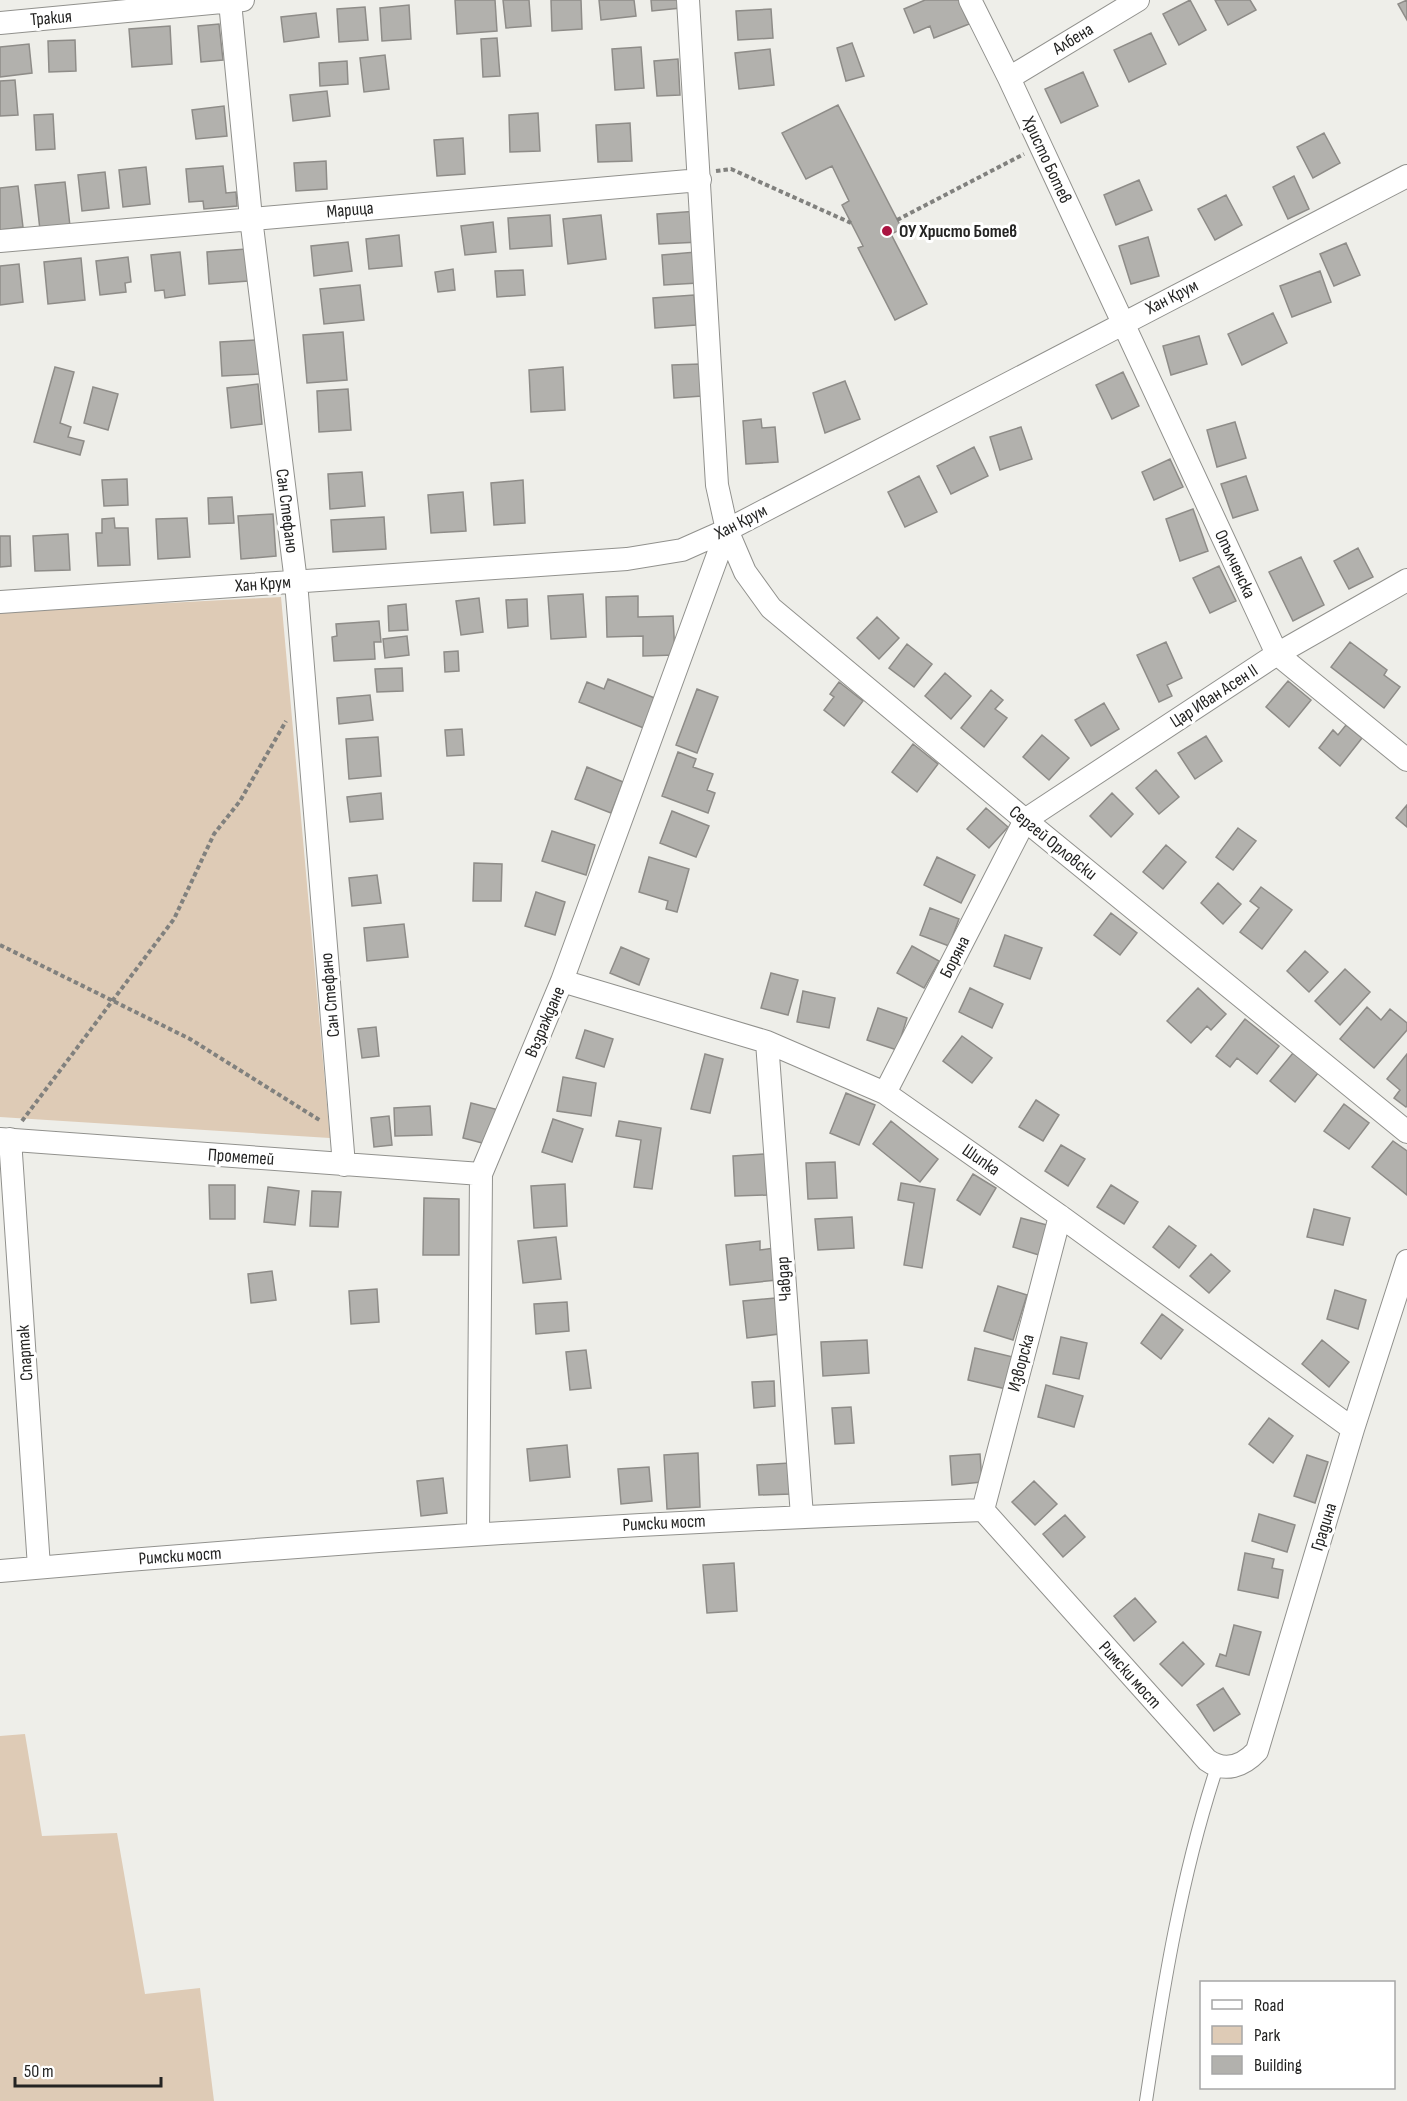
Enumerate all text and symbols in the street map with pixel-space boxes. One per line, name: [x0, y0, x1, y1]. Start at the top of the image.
street label: Тракия: [29, 6, 73, 30]
street label: Албена: [1048, 19, 1097, 60]
street label: Христо Ботев: [1017, 112, 1076, 207]
street label: Марица: [326, 197, 374, 223]
place label: ОУ Христо Ботев: [899, 221, 1017, 242]
marker: ОУ Христо Ботев: [880, 224, 894, 238]
street label: Хан Крум: [1141, 275, 1202, 319]
street label: Сан Стефано: [271, 468, 303, 554]
street label: Хан Крум: [710, 500, 771, 544]
street label: Опълченска: [1210, 526, 1260, 602]
street label: Хан Крум: [233, 572, 292, 596]
street label: Цар Иван Асен II: [1166, 660, 1262, 732]
street label: Сергей Орловски: [1005, 801, 1101, 885]
street label: Боряна: [936, 932, 974, 982]
street label: Сан Стефано: [316, 952, 344, 1038]
street label: Възраждане: [521, 983, 569, 1061]
street label: Шипка: [958, 1140, 1004, 1180]
street label: Прометей: [207, 1144, 275, 1170]
street label: Чавдар: [772, 1256, 796, 1302]
street label: Спартак: [13, 1324, 37, 1382]
street label: Изворска: [1003, 1332, 1039, 1394]
street label: Градина: [1307, 1500, 1341, 1553]
street label: Римски мост: [622, 1510, 706, 1536]
street label: Римски мост: [138, 1543, 222, 1569]
street label: Римски мост: [1094, 1637, 1166, 1713]
legend: [1200, 1981, 1395, 2089]
text: Road: [1254, 1995, 1284, 2016]
text: Park: [1254, 2025, 1280, 2046]
scale bar: [15, 2050, 160, 2088]
text: Building: [1254, 2055, 1302, 2076]
text: 50 m: [24, 2061, 54, 2082]

